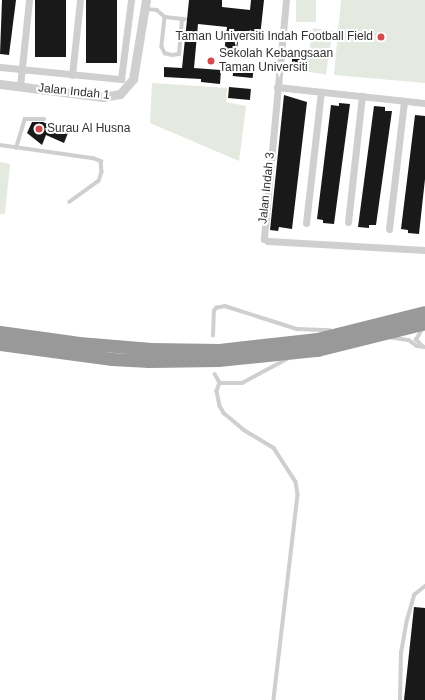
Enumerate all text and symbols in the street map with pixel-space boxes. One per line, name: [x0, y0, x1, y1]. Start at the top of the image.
place label: Taman Universiti Indah Football Field: [176, 30, 373, 44]
marker: Taman Universiti Indah Football Field: [376, 32, 386, 42]
place label: Sekolah Kebangsaan Taman Universiti: [219, 47, 333, 75]
marker: Sekolah Kebangsaan Taman Universiti: [206, 56, 216, 66]
street label: Jalan Indah 1: [37, 81, 111, 103]
place label: Surau Al Husna: [47, 122, 131, 136]
marker: Surau Al Husna: [34, 124, 44, 134]
street label: Jalan Indah 3: [256, 151, 278, 225]

